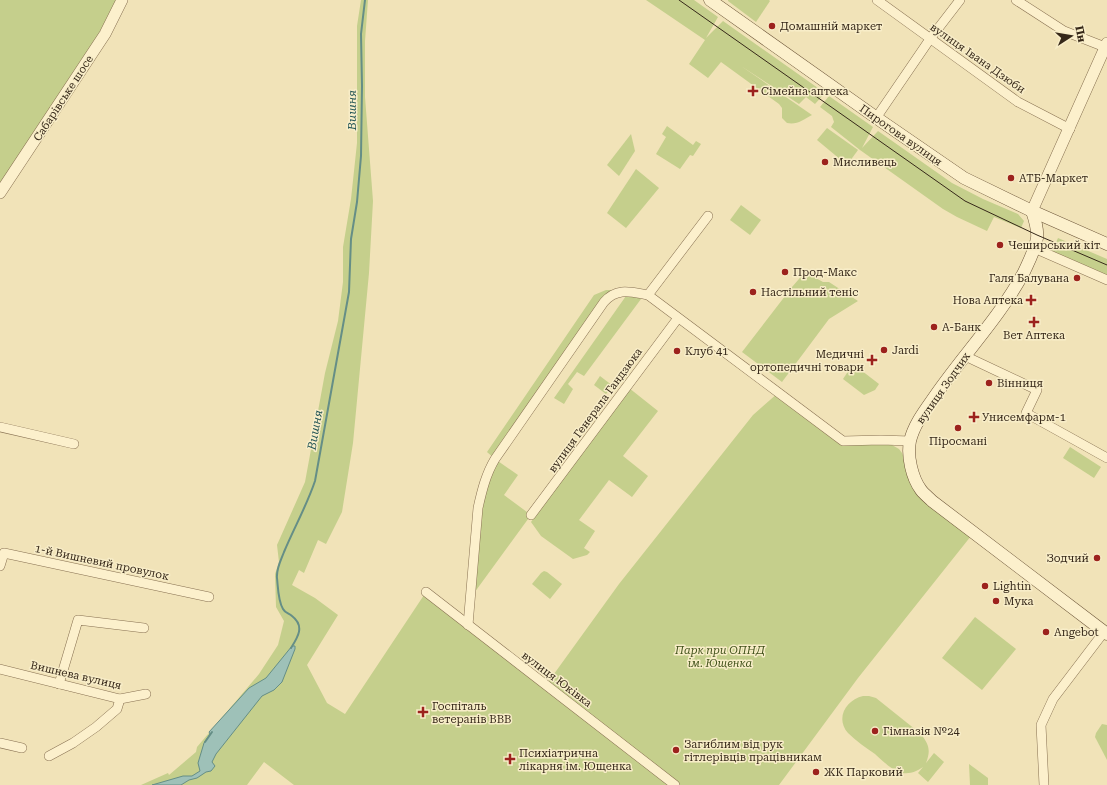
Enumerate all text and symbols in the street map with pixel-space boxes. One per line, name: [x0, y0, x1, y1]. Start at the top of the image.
north arrow: [1051, 16, 1091, 56]
place label: Домашній маркет: [780, 20, 882, 33]
marker: Домашній маркет: [767, 21, 777, 31]
street label: вулиця Івана Дзюби: [928, 21, 1028, 96]
text: Пн: [1072, 25, 1088, 44]
street label: Сабарівське шосе: [31, 53, 96, 144]
place label: Сімейна аптека: [761, 85, 848, 98]
marker: Сімейна аптека: [748, 86, 758, 96]
water label: Вишня: [345, 90, 359, 131]
street label: Пирогова вулиця: [857, 102, 944, 169]
place label: Мисливець: [833, 156, 897, 169]
marker: Мисливець: [820, 157, 830, 167]
place label: АТБ-Маркет: [1019, 172, 1088, 185]
marker: АТБ-Маркет: [1006, 173, 1016, 183]
place label: Чеширський кіт: [1008, 239, 1100, 252]
marker: Чеширський кіт: [995, 240, 1005, 250]
place label: Прод-Макс: [793, 266, 857, 279]
marker: Прод-Макс: [780, 267, 790, 277]
place label: Галя Балувана: [989, 272, 1069, 285]
marker: Галя Балувана: [1072, 273, 1082, 283]
place label: Настільний теніс: [761, 286, 858, 299]
marker: Настільний теніс: [748, 287, 758, 297]
place label: Нова Аптека: [953, 294, 1023, 307]
marker: Нова Аптека: [1026, 295, 1036, 305]
marker: Вет Аптека: [1029, 317, 1039, 327]
place label: А-Банк: [942, 321, 981, 334]
marker: А-Банк: [929, 322, 939, 332]
place label: Вет Аптека: [1003, 329, 1065, 342]
place label: Jardi: [892, 344, 919, 357]
street label: вулиця Генерала Гандзюка: [546, 345, 645, 475]
place label: Клуб 41: [685, 345, 728, 358]
marker: Jardi: [879, 345, 889, 355]
marker: Клуб 41: [672, 346, 682, 356]
place label: Медичні ортопедичні товари: [750, 348, 864, 374]
street label: вулиця Зодчих: [914, 349, 973, 427]
marker: Медичні ортопедичні товари: [867, 355, 877, 365]
place label: Вінниця: [997, 377, 1043, 390]
marker: Вінниця: [984, 378, 994, 388]
water label: Вишня: [304, 409, 325, 452]
place label: Унисемфарм-1: [982, 411, 1066, 424]
marker: Унисемфарм-1: [969, 412, 979, 422]
marker: Піросмані: [953, 423, 963, 433]
place label: Піросмані: [929, 435, 988, 448]
street label: 1-й Вишневий провулок: [34, 542, 170, 583]
place label: Зодчий: [1046, 552, 1089, 565]
marker: Зодчий: [1092, 553, 1102, 563]
place label: Lightin: [993, 580, 1031, 593]
marker: Lightin: [980, 581, 990, 591]
place label: Мука: [1004, 595, 1034, 608]
marker: Мука: [991, 596, 1001, 606]
place label: Angebot: [1054, 626, 1099, 639]
marker: Angebot: [1041, 627, 1051, 637]
park label: Парк при ОПНД ім. Ющенка: [674, 644, 766, 670]
street label: вулиця Юківка: [519, 649, 594, 710]
street label: Вишнева вулиця: [29, 659, 123, 692]
place label: Госпіталь ветеранів ВВВ: [432, 700, 511, 726]
marker: Госпіталь ветеранів ВВВ: [417, 706, 429, 718]
place label: Гімназія №24: [883, 725, 960, 738]
marker: Гімназія №24: [870, 726, 880, 736]
place label: Загиблим від рук гітлерівців працівникам: [684, 738, 822, 764]
marker: Загиблим від рук гітлерівців працівникам: [671, 745, 681, 755]
place label: Психіатрична лікарня ім. Ющенка: [519, 747, 632, 773]
marker: Психіатрична лікарня ім. Ющенка: [504, 753, 516, 765]
place label: ЖК Парковий: [824, 766, 903, 779]
marker: ЖК Парковий: [811, 767, 821, 777]

